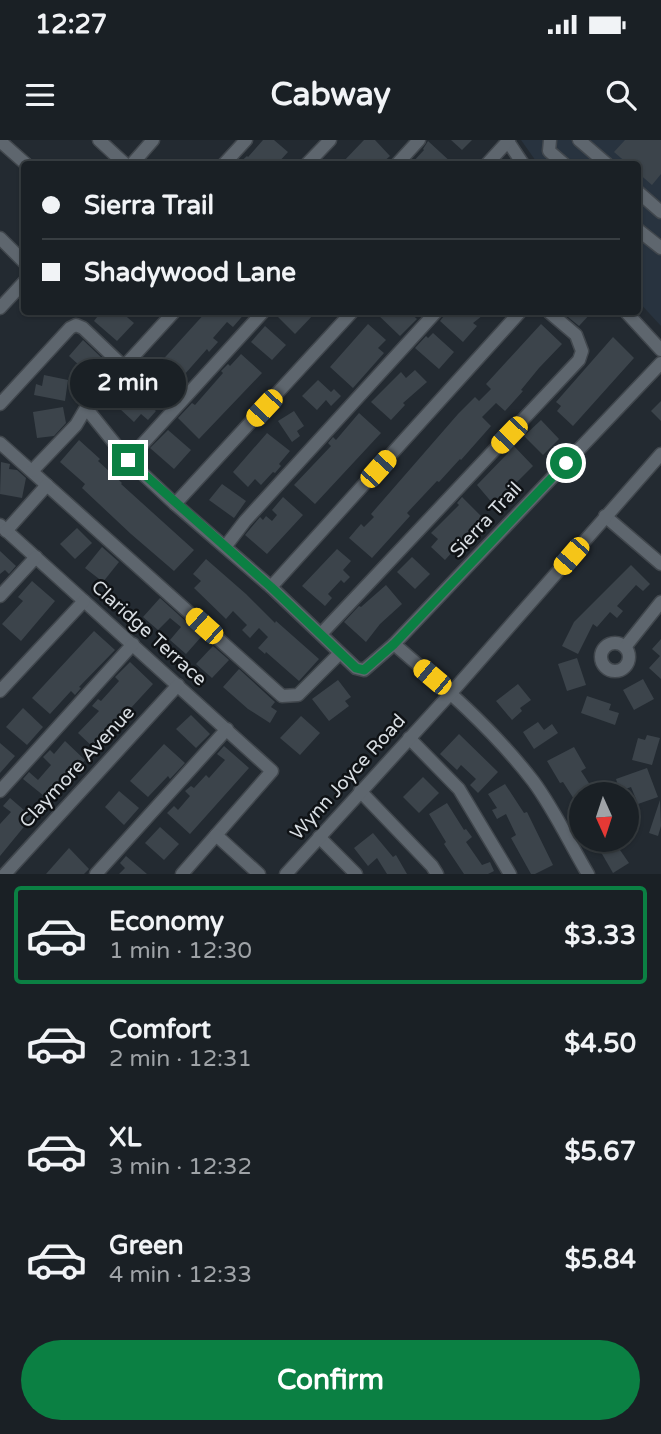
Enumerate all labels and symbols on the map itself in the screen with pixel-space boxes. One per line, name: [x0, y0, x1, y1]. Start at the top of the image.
callout: 2 min: [70, 358, 186, 408]
car: [242, 385, 287, 431]
car: [487, 413, 532, 457]
route end: [112, 444, 144, 476]
car: [357, 446, 400, 492]
route start: [550, 447, 582, 479]
street label: Sierra Trail: [446, 478, 526, 562]
car: [550, 533, 593, 579]
street label: Claridge Terrace: [87, 575, 211, 691]
car: [182, 604, 227, 648]
car: [410, 655, 455, 699]
street label: Claymore Avenue: [15, 702, 139, 832]
street label: Wynn Joyce Road: [286, 710, 410, 844]
north arrow: [569, 782, 639, 852]

